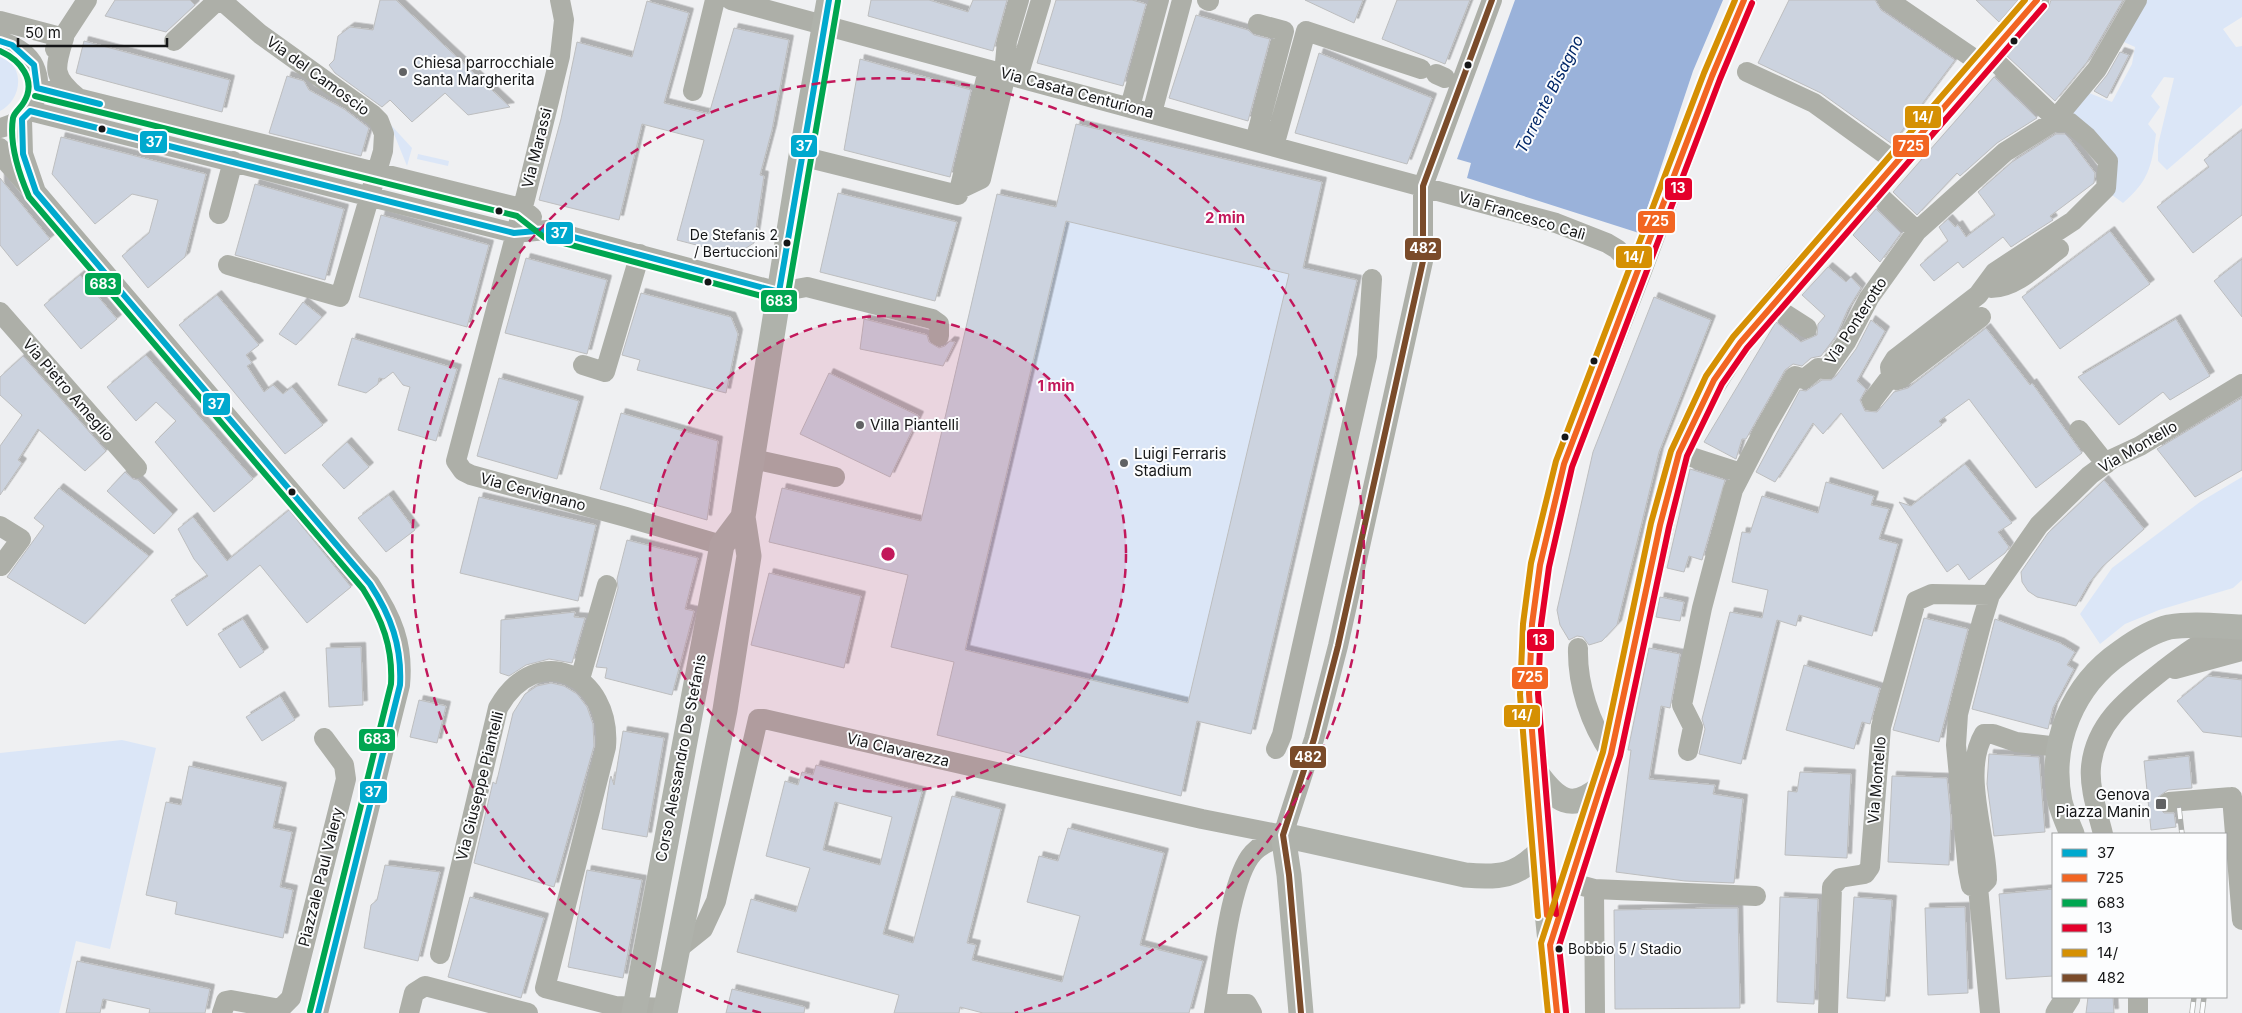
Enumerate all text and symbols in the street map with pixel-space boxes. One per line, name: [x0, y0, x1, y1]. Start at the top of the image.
scale bar: [18, 15, 166, 47]
text: 50 m: [25, 23, 61, 42]
street label: Via del Camoscio: [263, 32, 374, 119]
water label: Torrente Bisagno: [1511, 32, 1587, 156]
unlabelled marker: [2009, 36, 2019, 46]
place label: Chiesa parrocchiale Santa Margherita: [413, 53, 554, 89]
unlabelled marker: [1463, 60, 1473, 70]
street label: Via Casata Centuriona: [998, 63, 1156, 122]
marker: Chiesa parrocchiale Santa Margherita: [397, 66, 409, 78]
line badge: 14/: [1904, 105, 1942, 129]
street label: Via Marassi: [517, 106, 556, 190]
text: 14/: [1913, 108, 1934, 125]
unlabelled marker: [97, 124, 107, 134]
line badge: 37: [139, 130, 168, 154]
text: 37: [145, 133, 163, 150]
line badge: 37: [790, 134, 818, 158]
line badge: 725: [1892, 134, 1930, 158]
text: 37: [795, 137, 813, 154]
text: 725: [1898, 137, 1924, 154]
line badge: 13: [1664, 177, 1693, 201]
text: 13: [1670, 179, 1686, 196]
street label: Via Francesco Calì: [1456, 187, 1588, 244]
unlabelled marker: [494, 206, 504, 216]
text: 2 min: [1205, 208, 1245, 227]
line badge: 725: [1637, 210, 1676, 234]
text: 725: [1643, 212, 1669, 229]
line badge: 37: [545, 221, 574, 245]
text: 37: [550, 224, 568, 241]
place label: De Stefanis 2 / Bertuccioni: [690, 226, 778, 260]
line badge: 482: [1404, 237, 1442, 261]
marker: De Stefanis 2 / Bertuccioni: [782, 238, 792, 248]
text: 482: [1409, 239, 1437, 256]
line badge: 14/: [1615, 245, 1653, 269]
text: 14/: [1624, 248, 1645, 265]
line badge: 683: [84, 272, 122, 296]
street label: Via Ponterotto: [1820, 274, 1891, 368]
text: 683: [89, 275, 117, 292]
unlabelled marker: [703, 277, 713, 287]
line badge: 683: [760, 289, 798, 313]
text: 683: [765, 292, 793, 309]
street label: Via Pietro Ameglio: [19, 334, 118, 445]
unlabelled marker: [1589, 356, 1599, 366]
text: 1 min: [1037, 376, 1075, 395]
line badge: 37: [202, 392, 231, 416]
text: 37: [207, 395, 225, 412]
place label: Villa Piantelli: [870, 415, 959, 434]
street label: Via Montello: [2095, 416, 2181, 477]
marker: Villa Piantelli: [854, 419, 866, 431]
unlabelled marker: [1560, 432, 1570, 442]
place label: Luigi Ferraris Stadium: [1134, 444, 1227, 480]
marker: Luigi Ferraris Stadium: [1118, 457, 1130, 469]
street label: Via Cervignano: [478, 468, 588, 515]
unlabelled marker: [287, 487, 297, 497]
centre of rings: [879, 545, 897, 563]
line badge: 13: [1526, 628, 1555, 652]
text: 13: [1532, 631, 1548, 648]
street label: Corso Alessandro De Stefanis: [651, 652, 710, 864]
line badge: 725: [1511, 666, 1549, 690]
text: 725: [1517, 668, 1543, 685]
line badge: 14/: [1503, 704, 1541, 728]
text: 14/: [1512, 706, 1533, 723]
street label: Via Giuseppe Piantelli: [452, 709, 507, 863]
line badge: 683: [358, 728, 396, 752]
street label: Via Clavarezza: [845, 728, 951, 771]
text: 683: [363, 730, 391, 747]
street label: Via Montello: [1863, 735, 1890, 825]
line badge: 482: [1289, 745, 1327, 769]
text: 482: [1294, 748, 1322, 765]
line badge: 37: [359, 780, 388, 804]
text: 37: [364, 783, 382, 800]
place label: Genova Piazza Manin: [2056, 785, 2150, 821]
marker: Genova Piazza Manin: [2154, 797, 2168, 811]
street label: Piazzale Paul Valery: [294, 805, 347, 948]
legend: [2052, 833, 2227, 998]
text: 37: [2097, 843, 2115, 862]
text: 725: [2097, 868, 2124, 887]
text: 683: [2097, 893, 2125, 912]
text: 13: [2097, 918, 2112, 937]
place label: Bobbio 5 / Stadio: [1568, 940, 1682, 957]
text: 14/: [2097, 943, 2119, 962]
marker: Bobbio 5 / Stadio: [1554, 944, 1564, 954]
text: 482: [2097, 968, 2125, 987]

